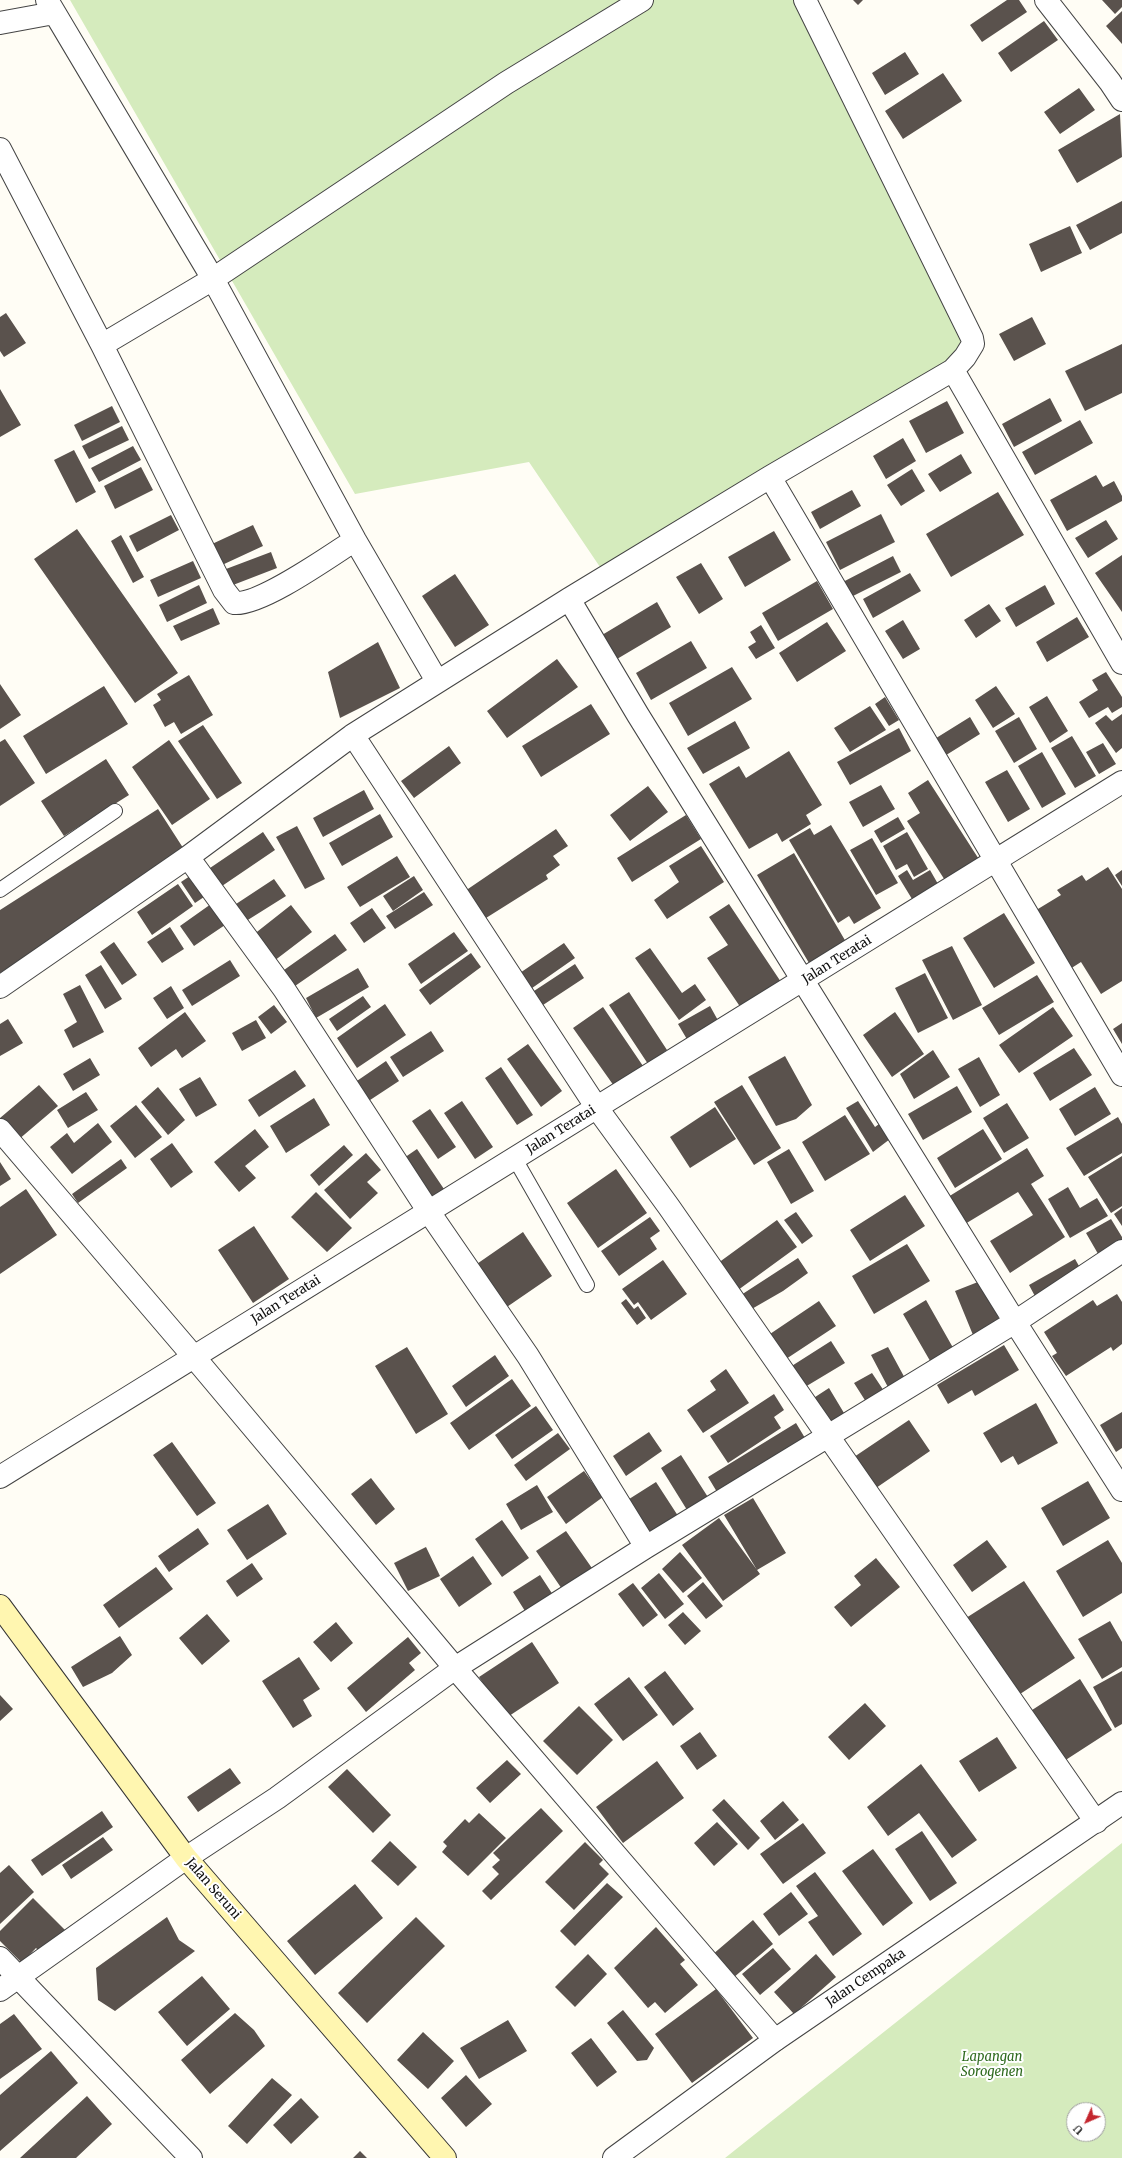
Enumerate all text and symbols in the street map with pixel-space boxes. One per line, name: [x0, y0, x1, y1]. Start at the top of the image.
street label: Jalan Teratai: [800, 933, 874, 987]
street label: Jalan Teratai: [524, 1103, 598, 1157]
street label: Jalan Teratai: [249, 1273, 323, 1327]
street label: Jalan Seruni: [182, 1855, 244, 1923]
street label: Jalan Cempaka: [823, 1946, 909, 2010]
park label: Lapangan Sorogenen: [961, 2049, 1023, 2080]
north arrow: [1066, 2102, 1106, 2142]
text: U: [1070, 2122, 1086, 2138]

